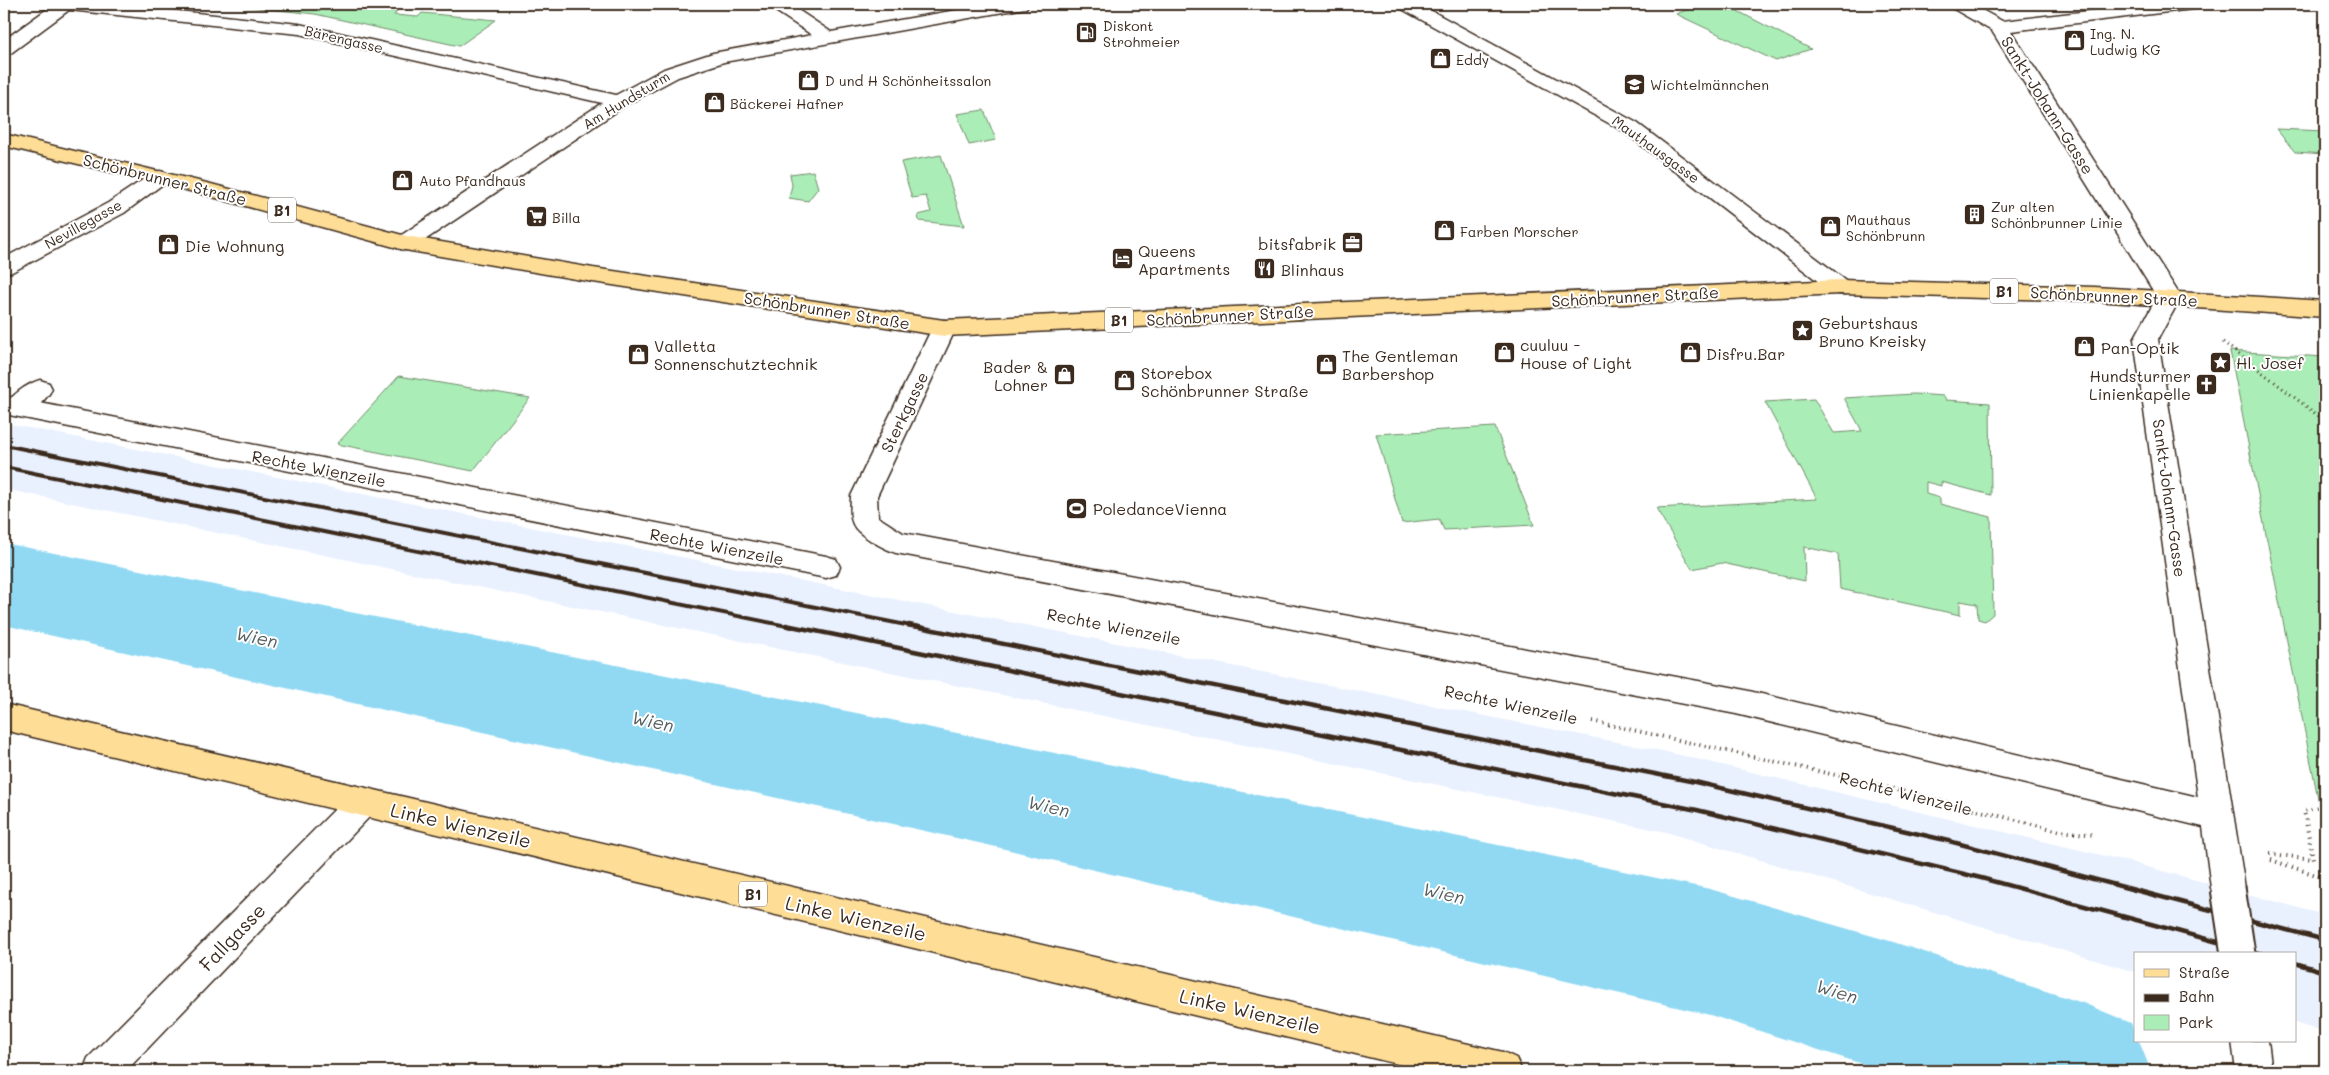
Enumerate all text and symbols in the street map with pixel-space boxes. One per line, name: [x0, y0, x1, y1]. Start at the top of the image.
place label: Diskont Strohmeier: [1103, 16, 1180, 51]
street label: Bärengasse: [303, 21, 385, 57]
fuel station icon: Diskont Strohmeier: [1075, 21, 1099, 45]
place label: Ing. N. Ludwig KG: [2090, 24, 2161, 59]
shop icon: Ing. N. Ludwig KG: [2062, 29, 2086, 53]
street label: Sankt-Johann-Gasse: [1997, 32, 2099, 178]
shop icon: Eddy: [1428, 47, 1452, 71]
place label: Eddy: [1456, 50, 1489, 69]
street label: Am Hundsturm: [579, 67, 673, 133]
shop icon: D und H Schönheitssalon: [797, 68, 821, 92]
place label: D und H Schönheitssalon: [825, 71, 991, 90]
school or university icon: Wichtelmännchen: [1622, 72, 1646, 96]
place label: Wichtelmännchen: [1650, 75, 1769, 94]
shop icon: Bäckerei Hafner: [702, 91, 726, 115]
place label: Bäckerei Hafner: [730, 94, 844, 113]
street label: Mauthausgasse: [1608, 111, 1704, 187]
street label: Schönbrunner Straße: [81, 149, 249, 209]
shop icon: Auto Pfandhaus: [391, 168, 415, 192]
place label: Auto Pfandhaus: [419, 171, 526, 190]
street label: Nevillegasse: [41, 195, 125, 253]
place label: Zur alten Schönbrunner Linie: [1991, 197, 2123, 232]
road number: B1: [268, 198, 296, 222]
building icon: Zur alten Schönbrunner Linie: [1963, 202, 1987, 226]
supermarket icon: Billa: [524, 205, 548, 229]
place label: Billa: [552, 208, 581, 227]
place label: Mauthaus Schönbrunn: [1846, 210, 1925, 245]
shop icon: Mauthaus Schönbrunn: [1818, 215, 1842, 239]
shop icon: Farben Morscher: [1432, 219, 1456, 243]
place label: Farben Morscher: [1460, 222, 1579, 241]
office icon: bitsfabrik: [1340, 231, 1364, 255]
shop icon: Die Wohnung: [157, 233, 181, 257]
place label: bitsfabrik: [1258, 233, 1336, 254]
place label: Die Wohnung: [185, 235, 284, 256]
place label: Queens Apartments: [1138, 240, 1230, 279]
hotel icon: Queens Apartments: [1110, 247, 1134, 271]
restaurant icon: Blinhaus: [1253, 257, 1277, 281]
place label: Blinhaus: [1281, 259, 1344, 280]
road number: B1: [1990, 278, 2018, 304]
street label: Schönbrunner Straße: [1551, 281, 1719, 311]
street label: Schönbrunner Straße: [2030, 281, 2198, 311]
street label: Schönbrunner Straße: [743, 287, 911, 333]
street label: Schönbrunner Straße: [1146, 300, 1314, 330]
road number: B1: [1105, 308, 1133, 332]
place label: Geburtshaus Bruno Kreisky: [1819, 312, 1926, 351]
place icon: Geburtshaus Bruno Kreisky: [1791, 319, 1815, 343]
place label: cuuluu - House of Light: [1520, 334, 1632, 373]
place label: Valletta Sonnenschutztechnik: [654, 335, 818, 374]
shop icon: Pan-Optik: [2073, 335, 2097, 359]
place label: Pan-Optik: [2101, 337, 2179, 358]
shop icon: cuuluu - House of Light: [1492, 341, 1516, 365]
shop icon: Disfru.Bar: [1678, 341, 1702, 365]
shop icon: Valletta Sonnenschutztechnik: [626, 342, 650, 366]
place label: Disfru.Bar: [1706, 343, 1785, 364]
place label: The Gentleman Barbershop: [1342, 345, 1458, 384]
place icon: Hl. Josef: [2208, 350, 2232, 374]
shop icon: The Gentleman Barbershop: [1314, 352, 1338, 376]
place label: Hl. Josef: [2236, 352, 2304, 373]
place label: Bader & Lohner: [983, 356, 1048, 395]
place label: Storebox Schönbrunner Straße: [1141, 362, 1309, 401]
shop icon: Bader & Lohner: [1052, 363, 1076, 387]
place label: Hundsturmer Linienkapelle: [2089, 365, 2191, 404]
street label: Sterkgasse: [875, 368, 933, 456]
shop icon: Storebox Schönbrunner Straße: [1113, 369, 1137, 393]
church icon: Hundsturmer Linienkapelle: [2195, 372, 2219, 396]
street label: Sankt-Johann-Gasse: [2149, 418, 2191, 578]
street label: Rechte Wienzeile: [250, 445, 388, 491]
sports icon: PoledanceVienna: [1065, 496, 1089, 520]
place label: PoledanceVienna: [1093, 498, 1227, 519]
street label: Rechte Wienzeile: [648, 523, 786, 569]
street label: Rechte Wienzeile: [1045, 603, 1183, 649]
water label: Wien: [234, 621, 280, 653]
street label: Rechte Wienzeile: [1442, 680, 1580, 728]
water label: Wien: [630, 705, 676, 737]
street label: Rechte Wienzeile: [1837, 766, 1975, 820]
water label: Wien: [1026, 790, 1072, 822]
street label: Linke Wienzeile: [388, 797, 534, 853]
water label: Wien: [1421, 877, 1467, 909]
road number: B1: [739, 882, 767, 906]
street label: Linke Wienzeile: [783, 890, 929, 946]
street label: Fallgasse: [193, 898, 271, 976]
legend: [2134, 952, 2296, 1042]
text: Straße: [2179, 962, 2230, 982]
water label: Wien: [1813, 973, 1861, 1009]
street label: Linke Wienzeile: [1177, 983, 1323, 1039]
text: Bahn: [2179, 986, 2214, 1006]
text: Park: [2179, 1012, 2213, 1032]

